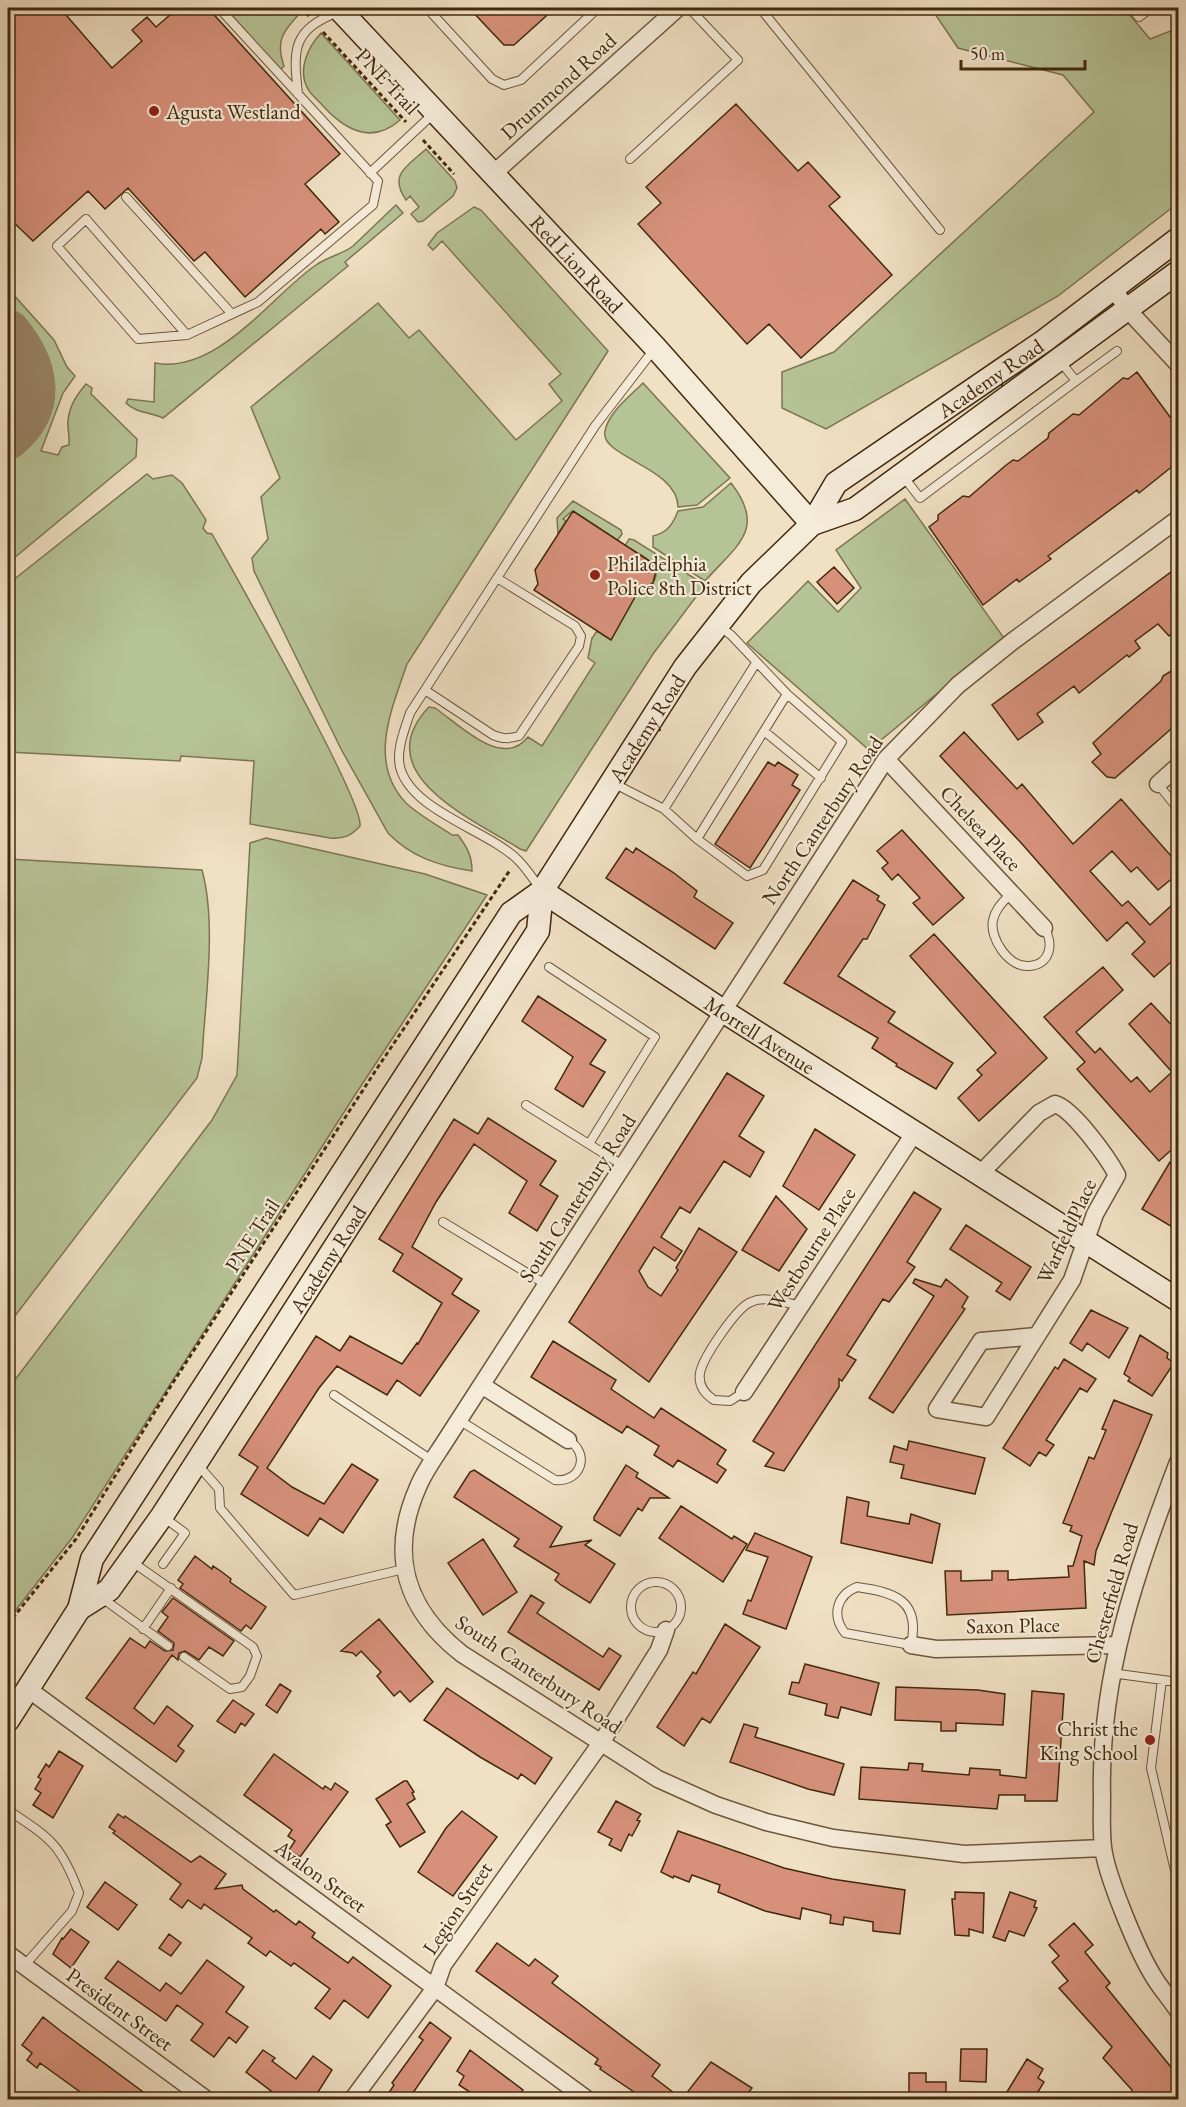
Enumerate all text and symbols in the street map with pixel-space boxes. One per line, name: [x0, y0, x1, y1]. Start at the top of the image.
street label: Drummond Road: [494, 27, 622, 145]
scale bar: [961, 33, 1086, 71]
street label: PNE Trail: [350, 42, 426, 120]
text: 50 m: [970, 42, 1005, 65]
place label: Agusta Westland: [165, 98, 301, 125]
marker: Agusta Westland: [147, 104, 161, 118]
street label: Red Lion Road: [525, 209, 630, 319]
street label: Academy Road: [931, 332, 1049, 424]
place label: Philadelphia Police 8th District: [607, 550, 752, 601]
marker: Philadelphia Police 8th District: [588, 568, 602, 582]
street label: Academy Road: [601, 668, 691, 788]
street label: North Canterbury Road: [755, 730, 889, 910]
street label: Chelsea Place: [934, 779, 1028, 877]
street label: Morrell Avenue: [700, 989, 820, 1080]
street label: South Canterbury Road: [513, 1108, 642, 1287]
street label: Warfield Place: [1030, 1174, 1102, 1288]
street label: Westbourne Place: [761, 1182, 861, 1316]
street label: PNE Trail: [218, 1193, 286, 1277]
street label: Academy Road: [282, 1200, 372, 1319]
street label: Chesterfield Road: [1078, 1519, 1144, 1667]
street label: South Canterbury Road: [451, 1608, 628, 1740]
street label: Saxon Place: [966, 1611, 1060, 1639]
place label: Christ the King School: [1039, 1715, 1138, 1766]
marker: Christ the King School: [1143, 1733, 1157, 1747]
street label: Avalon Street: [269, 1833, 373, 1919]
street label: Legion Street: [416, 1856, 498, 1960]
street label: President Street: [61, 1961, 179, 2057]

